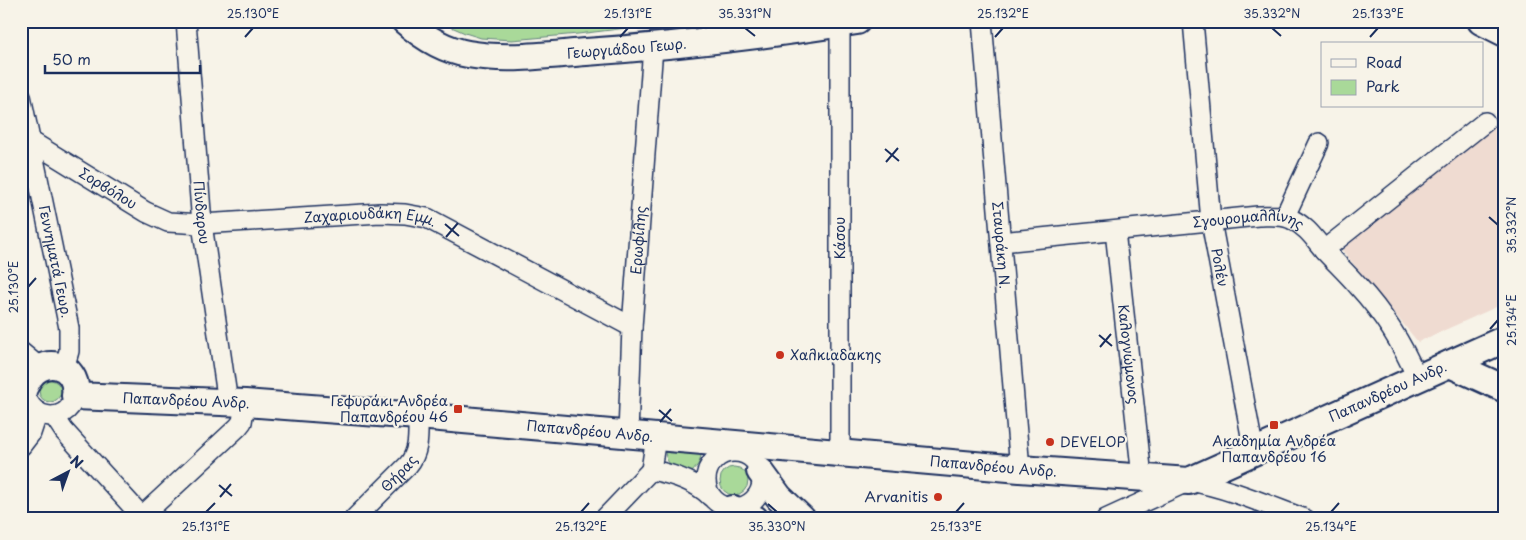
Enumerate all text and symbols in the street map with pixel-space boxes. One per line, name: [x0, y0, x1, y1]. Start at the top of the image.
text: 25.130°E: [227, 4, 279, 22]
text: 25.131°E: [604, 4, 652, 22]
text: 35.331°N: [718, 4, 772, 22]
text: 25.132°E: [977, 4, 1029, 22]
text: 35.332°N: [1244, 4, 1300, 22]
text: 25.133°E: [1352, 4, 1404, 22]
street label: Γεωργιάδου Γεωρ.: [566, 32, 687, 64]
scale bar: [45, 42, 200, 74]
legend: [1321, 42, 1484, 108]
text: 50 m: [52, 47, 91, 70]
text: Road: [1366, 50, 1402, 73]
text: Park: [1366, 74, 1400, 97]
street label: Σορβόλου: [75, 162, 141, 214]
street label: Πίνδαρου: [189, 180, 216, 246]
text: 35.332°N: [1502, 197, 1520, 253]
street label: Σταυράκη Ν.: [987, 201, 1016, 290]
street label: Ζαχαριουδάκη Εμμ.: [303, 202, 441, 232]
street label: Γεννηματά Γεωρ.: [34, 203, 78, 320]
street label: Ερωφίλης: [625, 205, 651, 275]
street label: Σγουρομαλλίνης: [1192, 205, 1309, 234]
street label: Κάσου: [829, 217, 850, 259]
street label: Ρολέν: [1206, 246, 1234, 288]
text: 25.130°E: [4, 261, 22, 313]
text: 25.134°E: [1502, 294, 1520, 346]
street label: Καλογνώμονος: [1113, 303, 1145, 405]
place label: Χαλκιαδακης: [790, 344, 882, 365]
marker: Χαλκιαδακης: [774, 349, 786, 361]
street label: Παπανδρέου Ανδρ.: [1325, 356, 1450, 427]
street label: Παπανδρέου Ανδρ.: [122, 387, 251, 413]
place label: Γεφυράκι Ανδρέα Παπανδρέου 46: [331, 390, 448, 427]
marker: Γεφυράκι Ανδρέα Παπανδρέου 46: [452, 403, 464, 415]
street label: Παπανδρέου Ανδρ.: [526, 415, 654, 447]
marker: Ακαδημία Ανδρέα Παπανδρέου 16: [1268, 419, 1280, 431]
place label: Ακαδημία Ανδρέα Παπανδρέου 16: [1212, 430, 1336, 467]
place label: DEVELOP: [1060, 431, 1125, 452]
marker: DEVELOP: [1044, 436, 1056, 448]
north arrow: [42, 448, 92, 498]
text: N: [66, 450, 88, 473]
street label: Παπανδρέου Ανδρ.: [929, 450, 1058, 482]
street label: Θήρας: [376, 451, 422, 497]
place label: Arvanitis: [865, 486, 928, 507]
marker: Arvanitis: [932, 491, 944, 503]
text: 25.131°E: [182, 517, 230, 535]
text: 25.132°E: [555, 517, 607, 535]
text: 35.330°N: [748, 517, 806, 535]
text: 25.133°E: [930, 517, 982, 535]
text: 25.134°E: [1305, 517, 1357, 535]

